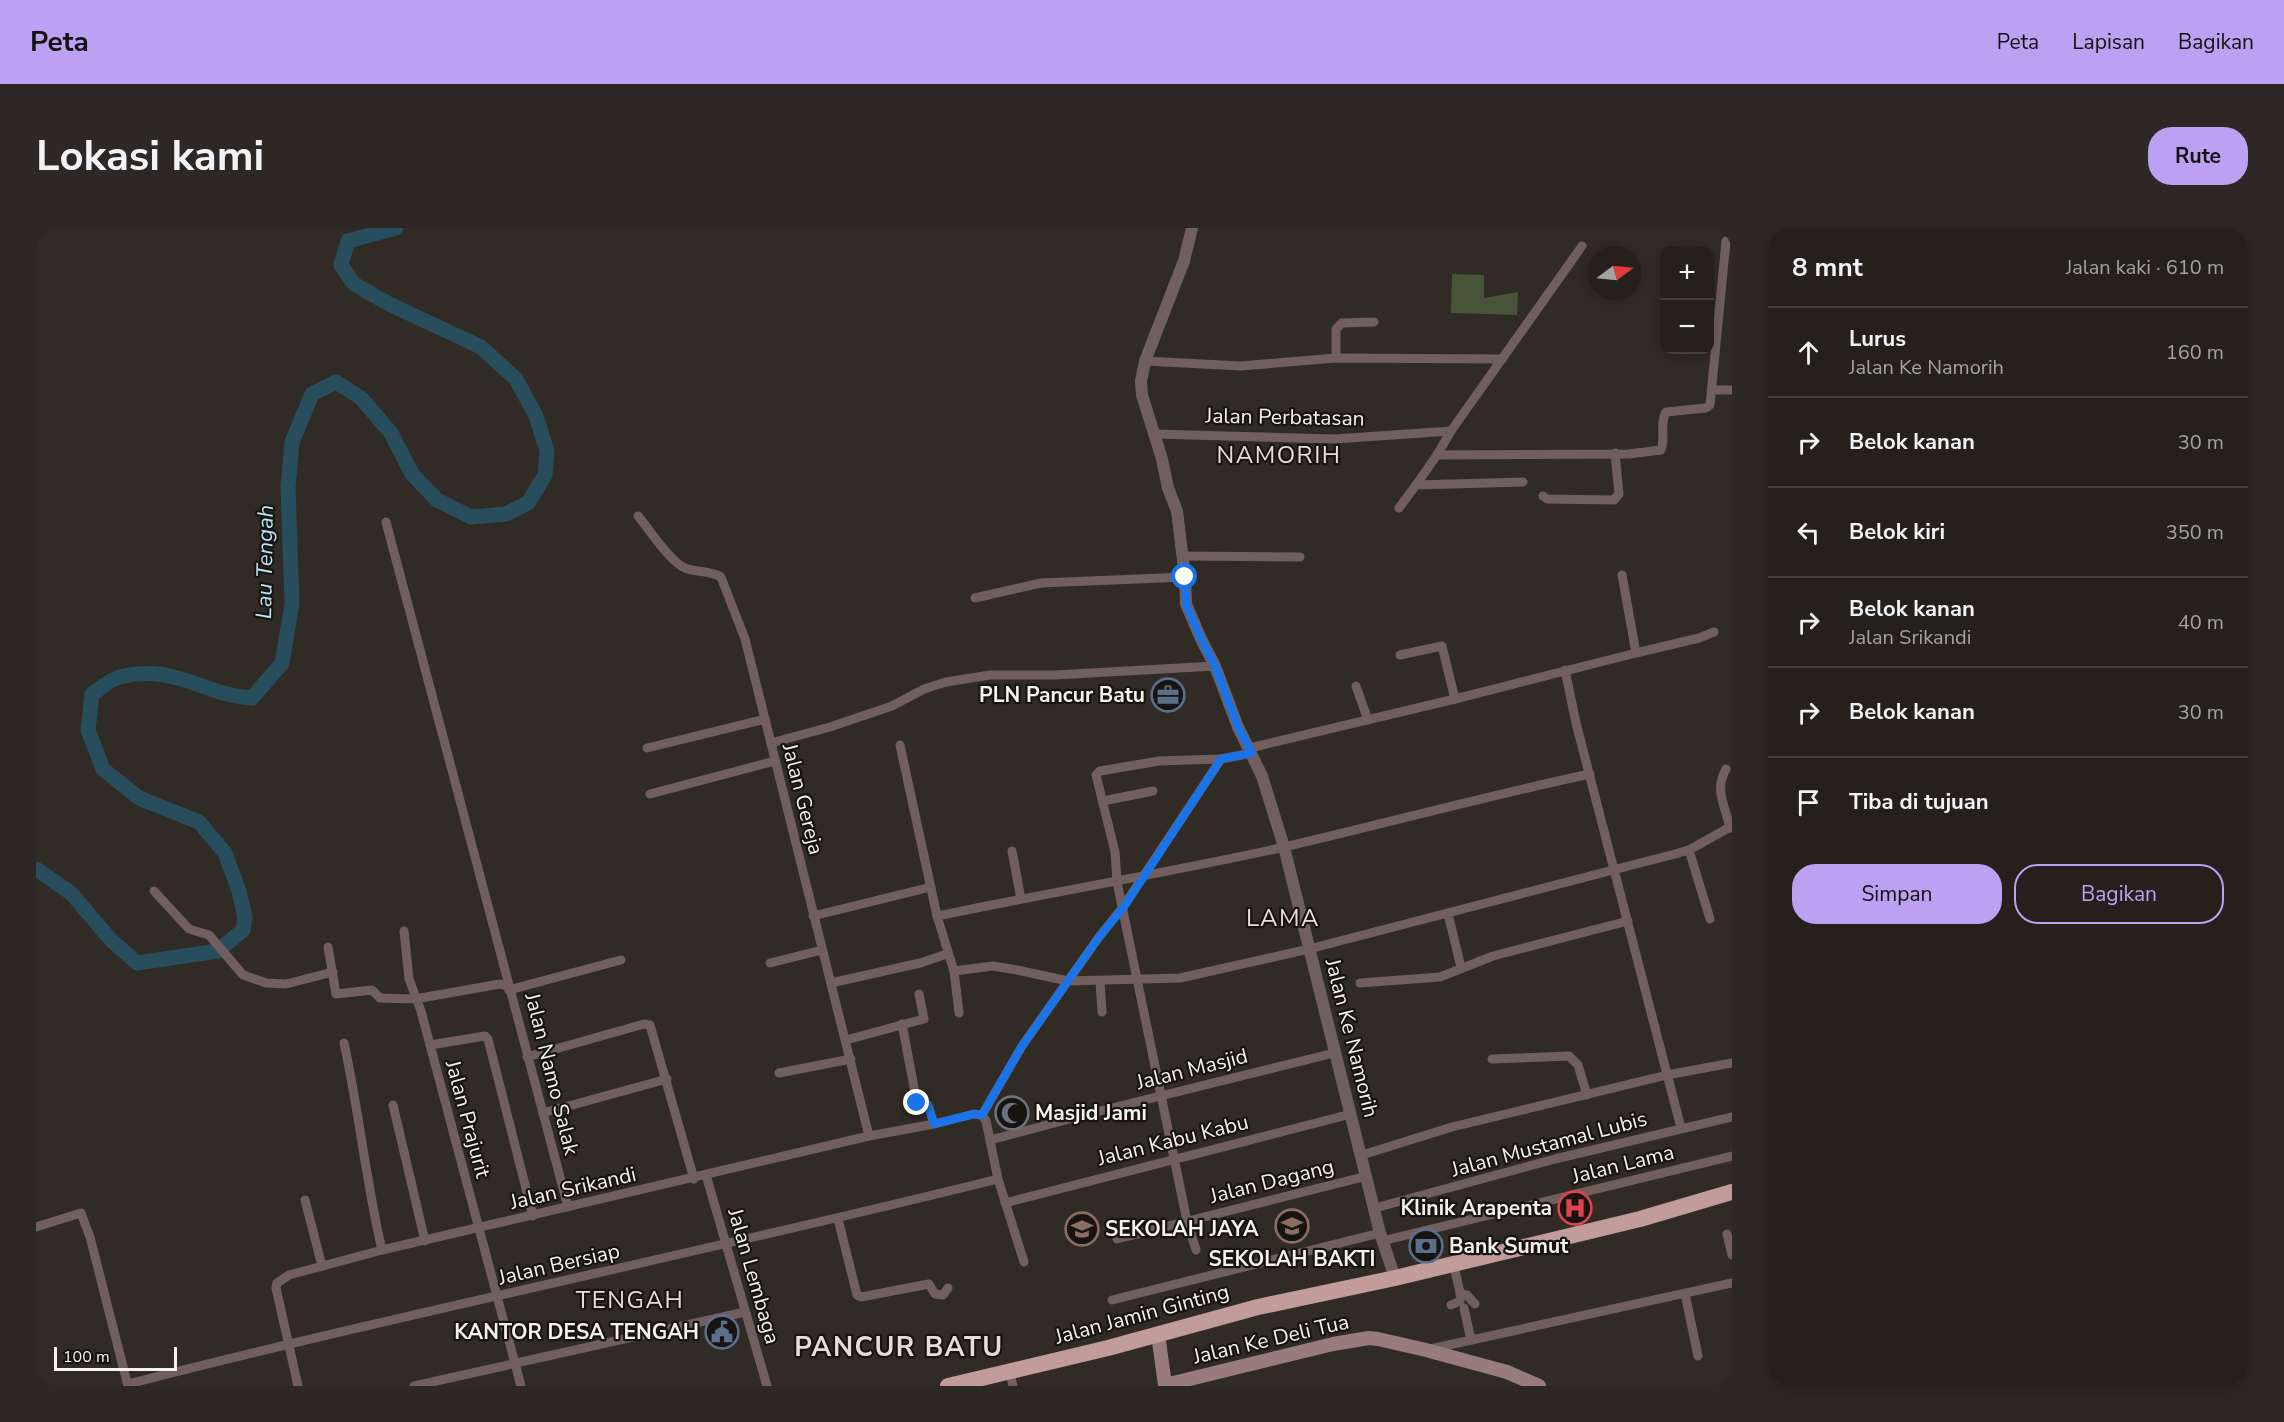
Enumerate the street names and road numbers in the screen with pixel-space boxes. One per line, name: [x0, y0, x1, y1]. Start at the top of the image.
street label: Jalan Perbatasan: [1204, 402, 1365, 432]
street label: Jalan Gereja: [775, 739, 830, 858]
street label: Jalan Ke Namorih: [1318, 955, 1385, 1120]
street label: Jalan Namo Salak: [518, 989, 586, 1159]
street label: Jalan Masjid: [1132, 1042, 1251, 1097]
street label: Jalan Prajurit: [439, 1056, 497, 1182]
street label: Jalan Mustamal Lubis: [1447, 1104, 1650, 1184]
street label: Jalan Kabu Kabu: [1094, 1108, 1251, 1173]
street label: Jalan Lama: [1568, 1138, 1677, 1190]
street label: Jalan Dagang: [1206, 1152, 1337, 1210]
street label: Jalan Srikandi: [506, 1160, 639, 1216]
street label: Jalan Lembaga: [721, 1204, 787, 1347]
street label: Jalan Bersiap: [495, 1236, 622, 1292]
street label: Jalan Jamin Ginting: [1051, 1277, 1232, 1351]
street label: Jalan Ke Deli Tua: [1189, 1307, 1352, 1371]

